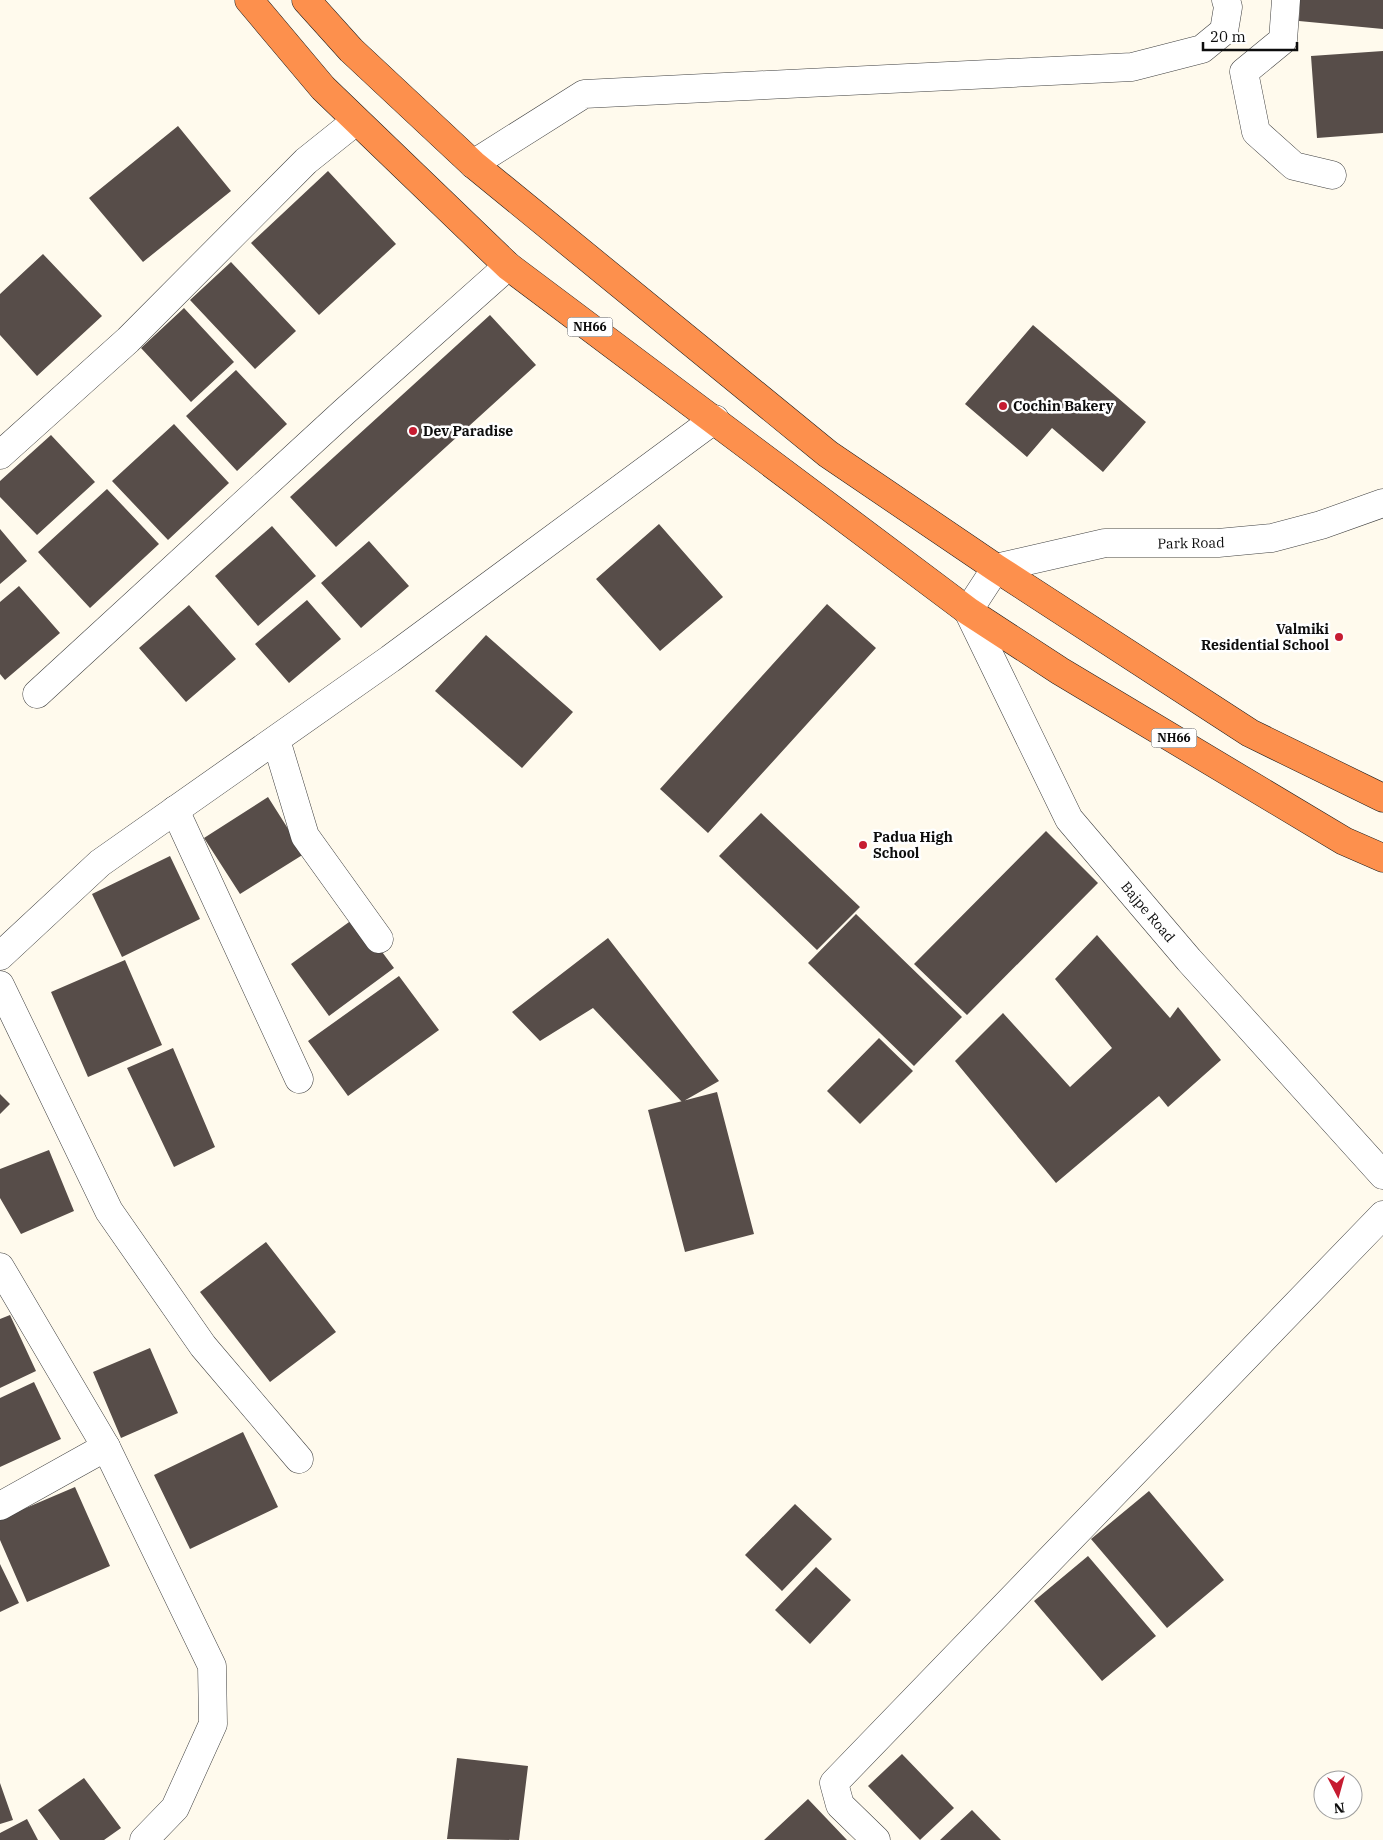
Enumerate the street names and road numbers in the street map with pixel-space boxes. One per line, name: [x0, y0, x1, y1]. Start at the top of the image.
road number: NH66: [568, 318, 612, 337]
street label: Park Road: [1157, 533, 1225, 553]
road number: NH66: [1152, 728, 1196, 748]
street label: Bajpe Road: [1117, 878, 1179, 946]

